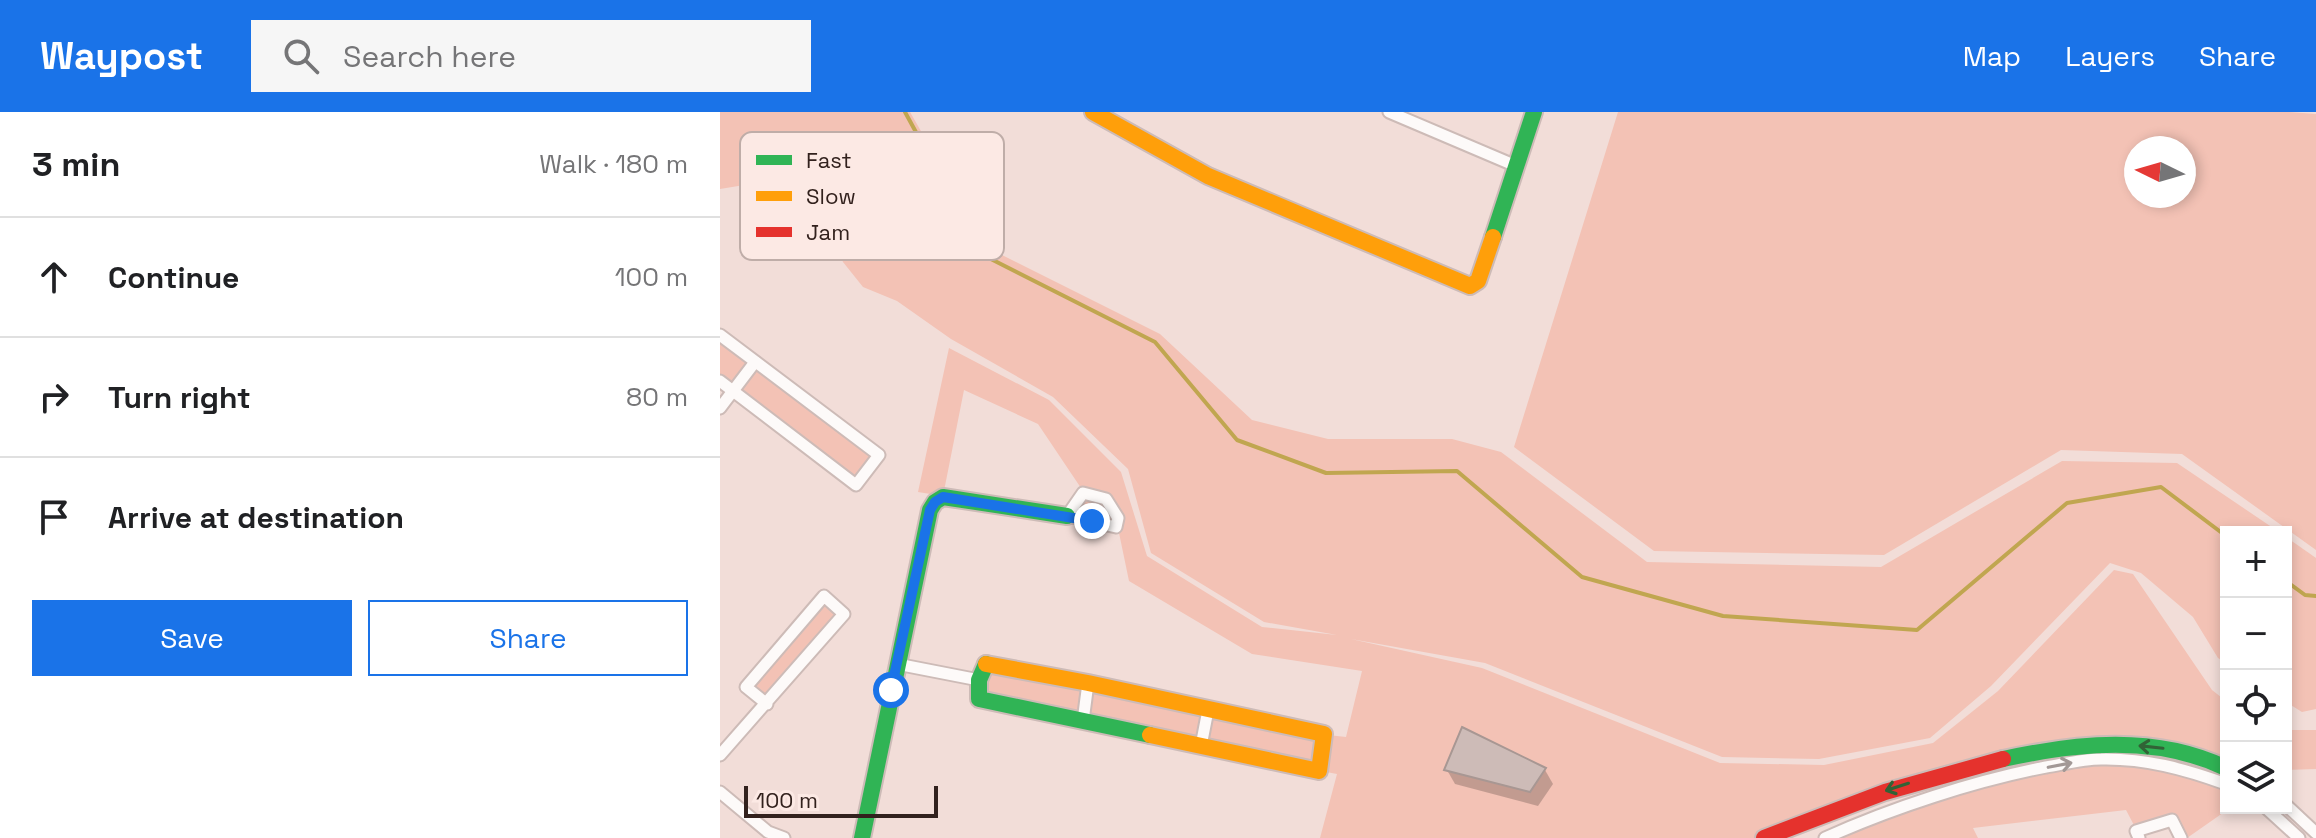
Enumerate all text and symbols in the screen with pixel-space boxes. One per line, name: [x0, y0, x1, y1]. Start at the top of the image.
search box: [251, 20, 811, 92]
text: Waypost: [40, 32, 203, 80]
icon: search: [279, 34, 323, 78]
text: Search here: [343, 37, 516, 76]
text: Map: [1963, 38, 2021, 74]
text: Layers: [2065, 38, 2155, 74]
text: Share: [2199, 38, 2276, 74]
legend: [740, 132, 1004, 260]
north arrow: [2124, 136, 2196, 208]
text: 3 min: [32, 143, 120, 186]
text: Fast: [806, 146, 852, 174]
text: Walk · 180 m: [539, 147, 688, 181]
text: Slow: [806, 182, 856, 210]
text: Jam: [806, 218, 850, 246]
icon: ahead: [32, 255, 76, 299]
text: Continue: [108, 258, 239, 297]
text: 100 m: [615, 260, 688, 294]
icon: right: [32, 375, 76, 419]
text: Turn right: [108, 378, 251, 417]
text: 80 m: [626, 380, 688, 414]
icon: arrive: [32, 495, 76, 539]
text: Arrive at destination: [108, 498, 404, 537]
route end: [1074, 503, 1110, 539]
map controls: [2220, 526, 2292, 814]
button: +: [2220, 526, 2292, 598]
button: −: [2220, 598, 2292, 670]
button: Save: [32, 600, 352, 676]
button: Share: [368, 600, 688, 676]
button: locate: [2220, 670, 2292, 742]
route start: [873, 672, 909, 708]
one-way arrow: [2138, 739, 2165, 754]
button: layers: [2220, 742, 2292, 814]
one-way arrow: [2046, 756, 2072, 771]
one-way arrow: [1884, 781, 1909, 796]
scale bar: [744, 782, 938, 818]
text: 100 m: [756, 786, 818, 814]

